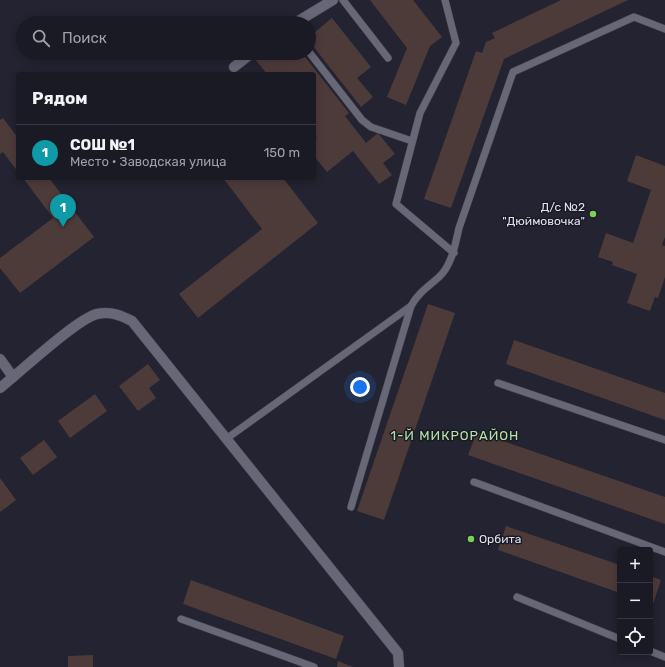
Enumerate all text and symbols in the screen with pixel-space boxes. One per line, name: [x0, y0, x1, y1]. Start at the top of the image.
search box: [16, 16, 316, 60]
icon: search: [30, 27, 52, 49]
text: Поиск: [62, 29, 107, 47]
text: Рядом: [32, 88, 88, 108]
text: СОШ №1: [70, 136, 135, 154]
text: 1: [42, 145, 48, 160]
text: 150 m: [264, 145, 300, 160]
text: Место · Заводская улица: [70, 154, 226, 169]
pin: 1: [50, 194, 76, 227]
place label: Д/с №2 "Дюймовочка": [502, 200, 585, 228]
marker: Д/с №2 "Дюймовочка": [588, 209, 598, 219]
your location: [350, 377, 370, 397]
district label: 1-Й МИКРОРАЙОН: [391, 428, 519, 443]
place label: Орбита: [479, 532, 521, 546]
marker: Орбита: [466, 534, 476, 544]
map controls: [617, 547, 653, 655]
button: +: [617, 547, 653, 583]
button: −: [617, 583, 653, 619]
button: locate: [617, 619, 653, 655]

